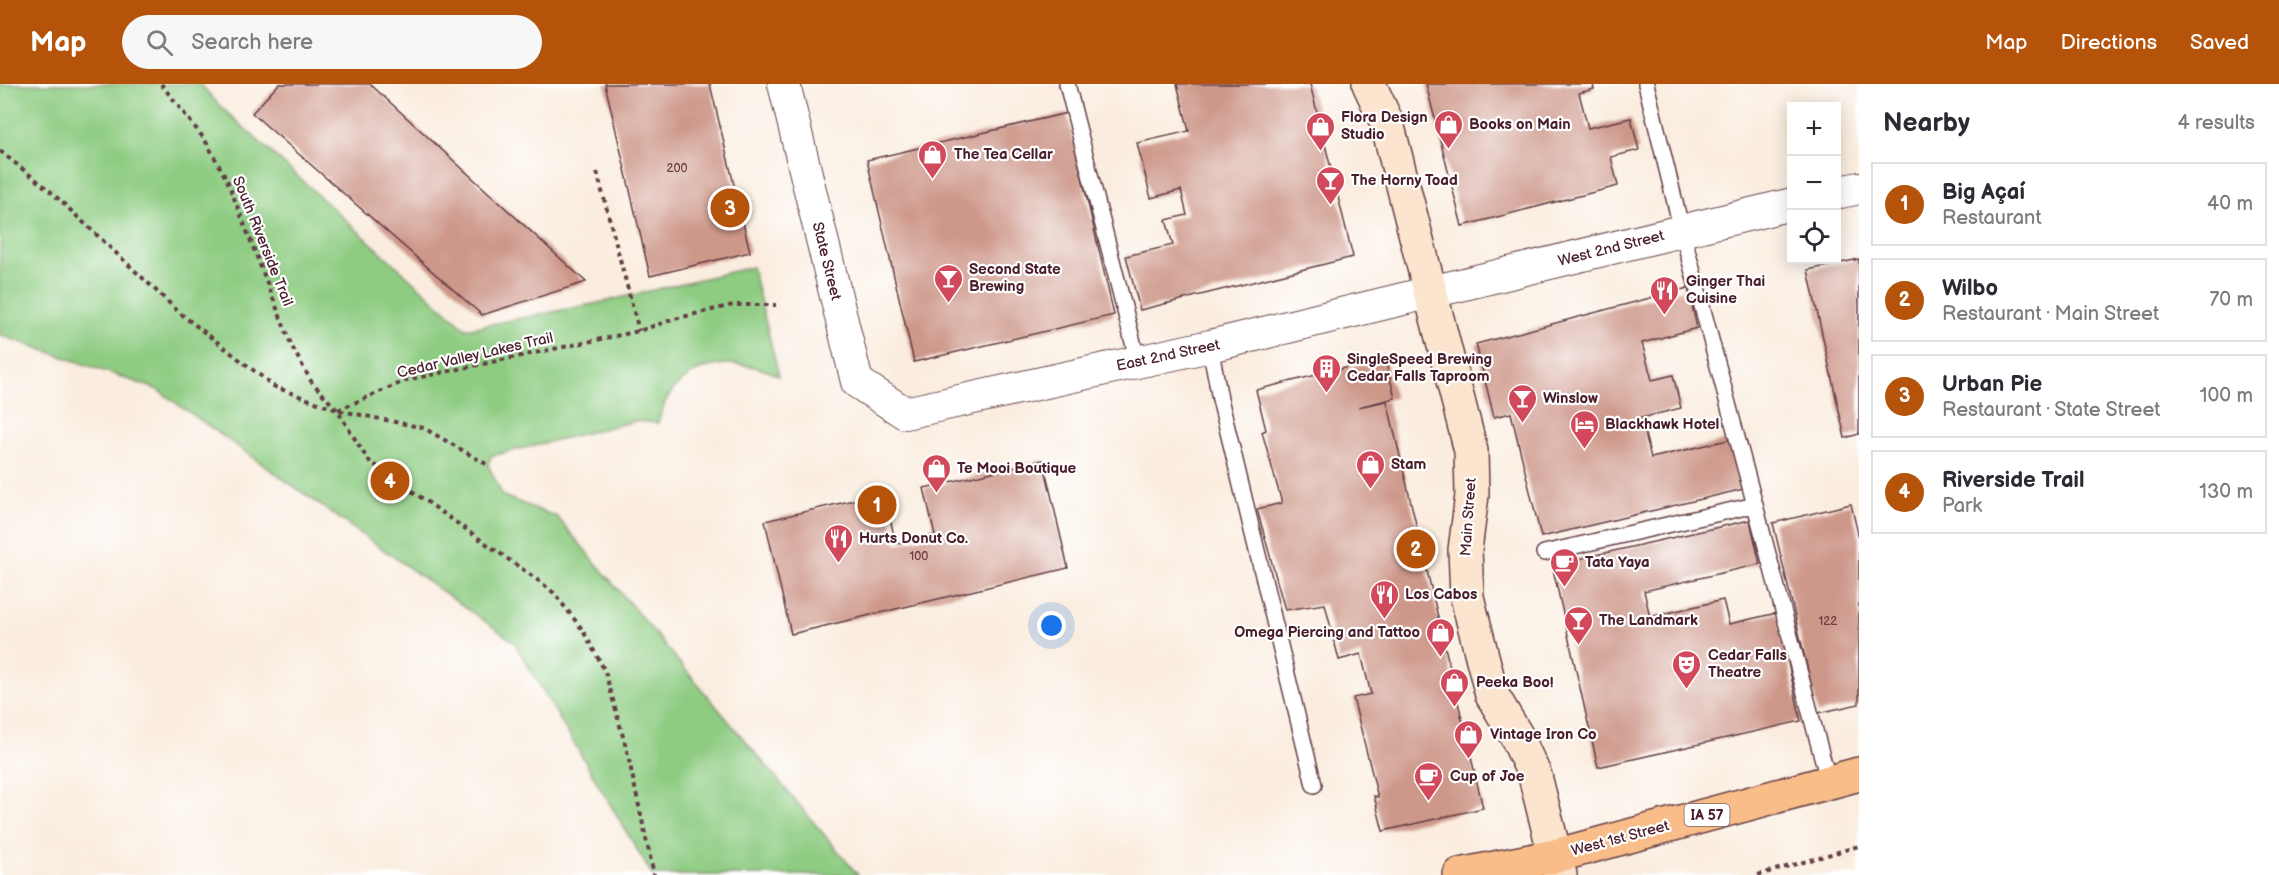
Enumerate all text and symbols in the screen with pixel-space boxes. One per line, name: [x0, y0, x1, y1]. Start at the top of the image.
search box: [122, 15, 542, 69]
text: Map: [30, 26, 86, 59]
icon: search: [143, 26, 176, 59]
text: Search here: [191, 29, 313, 56]
text: Map: [1985, 30, 2028, 55]
text: Directions: [2061, 30, 2157, 55]
text: Saved: [2190, 30, 2249, 55]
map controls: [1787, 102, 1841, 264]
button: +: [1787, 102, 1841, 156]
place label: Flora Design Studio: [1341, 108, 1428, 144]
shop icon: Books on Main: [1432, 108, 1464, 150]
text: Nearby: [1883, 108, 1970, 139]
shop icon: Flora Design Studio: [1304, 110, 1336, 152]
text: 4 results: [2177, 111, 2255, 135]
place label: Books on Main: [1469, 115, 1571, 134]
shop icon: The Tea Cellar: [917, 138, 949, 180]
place label: The Tea Cellar: [954, 145, 1054, 164]
button: −: [1787, 156, 1841, 210]
house number: 200: [666, 161, 688, 176]
bar icon: The Horny Toad: [1314, 164, 1346, 206]
place label: The Horny Toad: [1351, 171, 1458, 190]
street label: South Riverside Trail: [228, 173, 297, 309]
text: Big Açaí: [1942, 179, 2025, 206]
pin: 3: [710, 186, 750, 230]
text: 1: [1900, 192, 1909, 216]
text: 40 m: [2207, 192, 2253, 216]
text: Restaurant: [1942, 206, 2042, 230]
button: locate: [1787, 210, 1841, 264]
street label: State Street: [808, 220, 845, 302]
street label: West 2nd Street: [1556, 226, 1667, 271]
place label: Second State Brewing: [969, 260, 1061, 296]
bar icon: Second State Brewing: [932, 262, 964, 304]
place label: Ginger Thai Cuisine: [1686, 272, 1765, 308]
restaurant icon: Ginger Thai Cuisine: [1649, 274, 1681, 316]
text: Wilbo: [1942, 275, 1998, 302]
text: 2: [1899, 288, 1910, 312]
text: 70 m: [2209, 288, 2253, 312]
text: Restaurant · Main Street: [1942, 302, 2159, 326]
street label: Cedar Valley Lakes Trail: [395, 328, 555, 383]
street label: East 2nd Street: [1115, 335, 1222, 376]
place label: SingleSpeed Brewing Cedar Falls Taproom: [1347, 350, 1492, 386]
building icon: SingleSpeed Brewing Cedar Falls Taproom: [1310, 352, 1342, 394]
text: Urban Pie: [1942, 371, 2042, 398]
bar icon: Winslow: [1506, 382, 1538, 424]
text: 3: [1899, 384, 1910, 408]
text: 100 m: [2200, 384, 2253, 408]
place label: Winslow: [1543, 389, 1598, 408]
text: Restaurant · State Street: [1942, 398, 2160, 422]
hotel icon: Blackhawk Hotel: [1568, 408, 1600, 450]
place label: Blackhawk Hotel: [1605, 415, 1719, 434]
shop icon: Stam: [1354, 448, 1386, 490]
shop icon: Te Mooi Boutique: [920, 452, 952, 494]
place label: Stam: [1391, 455, 1427, 474]
pin: 4: [370, 458, 410, 504]
place label: Te Mooi Boutique: [957, 459, 1077, 478]
text: Riverside Trail: [1942, 467, 2084, 494]
street label: Main Street: [1456, 477, 1481, 557]
text: 4: [1899, 480, 1910, 504]
text: 130 m: [2199, 480, 2253, 504]
pin: 1: [858, 482, 896, 528]
text: Park: [1942, 494, 1982, 518]
restaurant icon: Hurts Donut Co.: [822, 522, 854, 564]
pin: 2: [1396, 526, 1436, 572]
place label: Hurts Donut Co.: [859, 529, 968, 548]
cafe icon: Tata Yaya: [1548, 546, 1580, 588]
house number: 100: [910, 549, 928, 564]
place label: Tata Yaya: [1585, 553, 1650, 572]
restaurant icon: Los Cabos: [1368, 578, 1400, 620]
place label: Los Cabos: [1405, 585, 1477, 604]
bar icon: The Landmark: [1562, 604, 1594, 646]
your location: [1037, 611, 1066, 640]
place label: The Landmark: [1599, 611, 1698, 630]
house number: 122: [1819, 614, 1837, 629]
shop icon: Omega Piercing and Tattoo: [1425, 616, 1457, 658]
place label: Omega Piercing and Tattoo: [1234, 623, 1420, 642]
place label: Cedar Falls Theatre: [1708, 646, 1787, 682]
theatre icon: Cedar Falls Theatre: [1671, 648, 1703, 690]
shop icon: Peeka Boo!: [1439, 666, 1471, 708]
place label: Peeka Boo!: [1476, 673, 1554, 692]
shop icon: Vintage Iron Co: [1453, 718, 1485, 760]
place label: Vintage Iron Co: [1490, 725, 1597, 744]
cafe icon: Cup of Joe: [1413, 760, 1445, 802]
place label: Cup of Joe: [1450, 767, 1525, 786]
road number: IA 57: [1684, 804, 1730, 826]
street label: West 1st Street: [1569, 816, 1672, 861]

